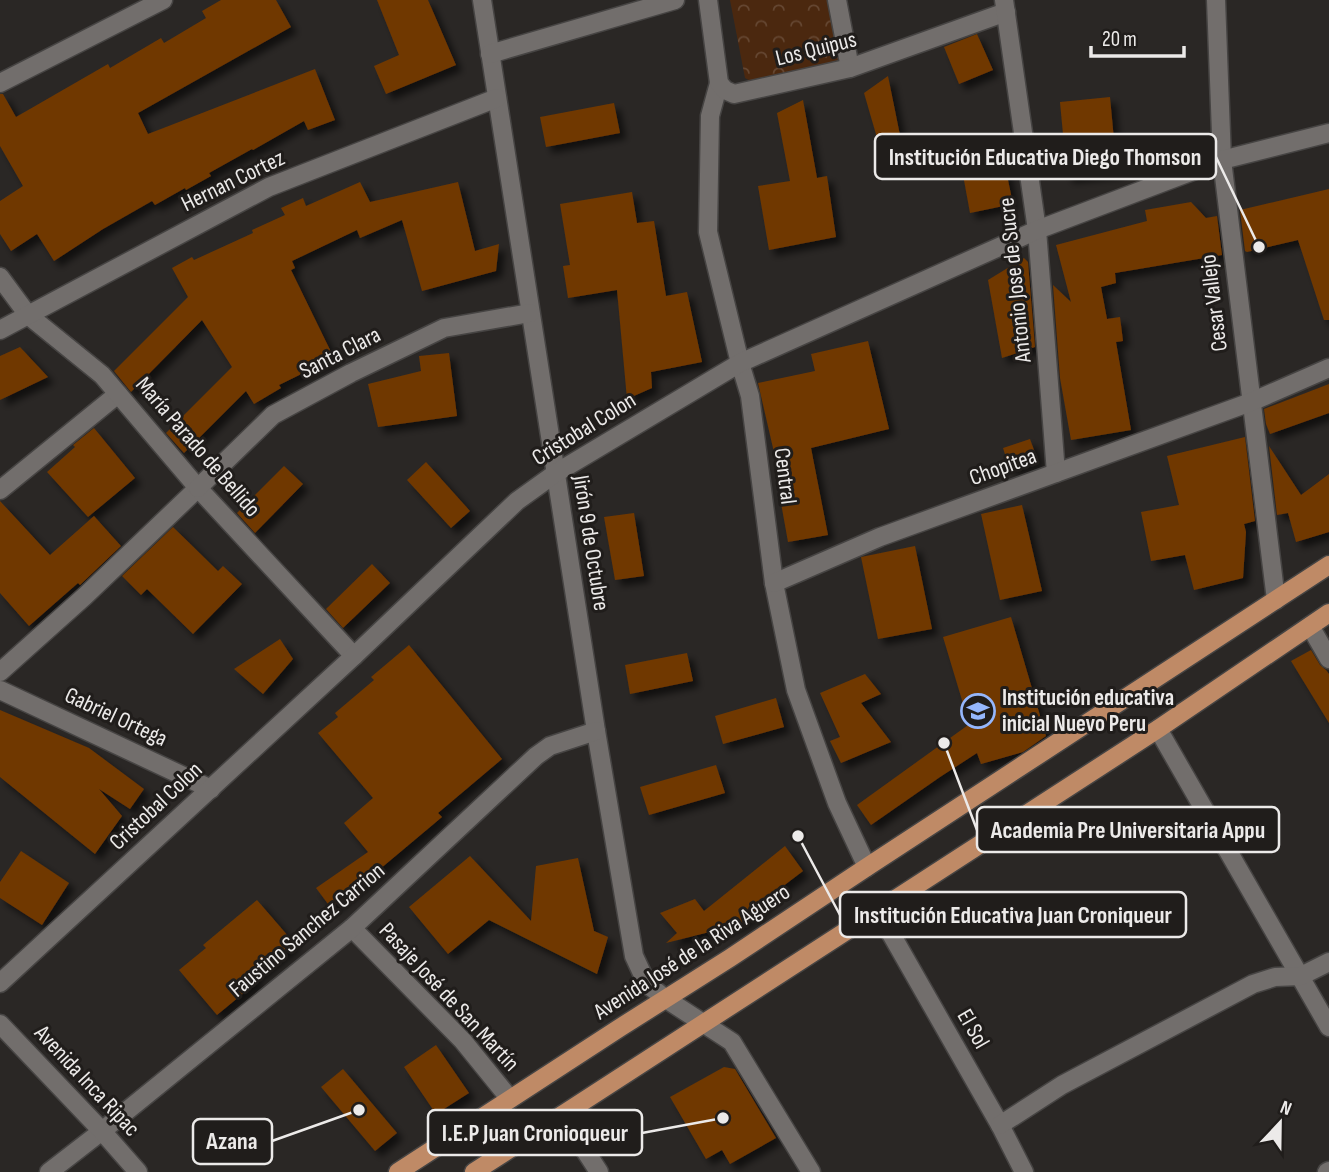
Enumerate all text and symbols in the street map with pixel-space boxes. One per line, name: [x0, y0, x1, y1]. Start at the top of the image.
scale bar: [1091, 14, 1184, 58]
street label: Los Quipus: [773, 25, 859, 73]
text: 20 m: [1102, 27, 1137, 52]
callout: Institución Educativa Diego Thomson: [875, 134, 1216, 179]
text: Institución Educativa Diego Thomson: [889, 143, 1201, 172]
street label: Hernan Cortez: [177, 144, 289, 218]
street label: Antonio Jose de Sucre: [992, 196, 1038, 365]
street label: Cesar Vallejo: [1194, 253, 1234, 353]
street label: Santa Clara: [295, 321, 385, 385]
street label: María Parado de Bellido: [130, 371, 266, 523]
street label: Cristobal Colon: [527, 386, 641, 472]
street label: Chopitea: [966, 442, 1040, 492]
street label: Central: [768, 446, 802, 506]
street label: Jirón 9 de Octubre: [566, 472, 616, 613]
street label: Gabriel Ortega: [60, 681, 172, 753]
place label: Institución educativa inicial Nuevo Peru: [1002, 684, 1174, 738]
school or university icon: Institución educativa inicial Nuevo Peru: [959, 692, 997, 730]
street label: Cristobal Colon: [104, 756, 208, 856]
callout: Academia Pre Universitaria Appu: [977, 807, 1279, 852]
text: Academia Pre Universitaria Appu: [990, 816, 1265, 845]
street label: Faustino Sanchez Carrion: [223, 857, 391, 1003]
street label: Avenida José de la Riva Aguero: [588, 878, 795, 1026]
callout: Institución Educativa Juan Croniqueur: [840, 892, 1186, 937]
text: Institución Educativa Juan Croniqueur: [854, 901, 1173, 930]
street label: Pasaje José de San Martín: [373, 917, 525, 1077]
street label: El Sol: [951, 1004, 995, 1054]
street label: Avenida Inca Ripac: [28, 1019, 146, 1143]
north arrow: [1245, 1088, 1315, 1158]
text: N: [1277, 1096, 1295, 1121]
callout: I.E.P Juan Cronioqueur: [428, 1110, 642, 1155]
callout: Azana: [193, 1119, 272, 1164]
text: I.E.P Juan Cronioqueur: [442, 1119, 629, 1148]
text: Azana: [205, 1127, 258, 1156]

